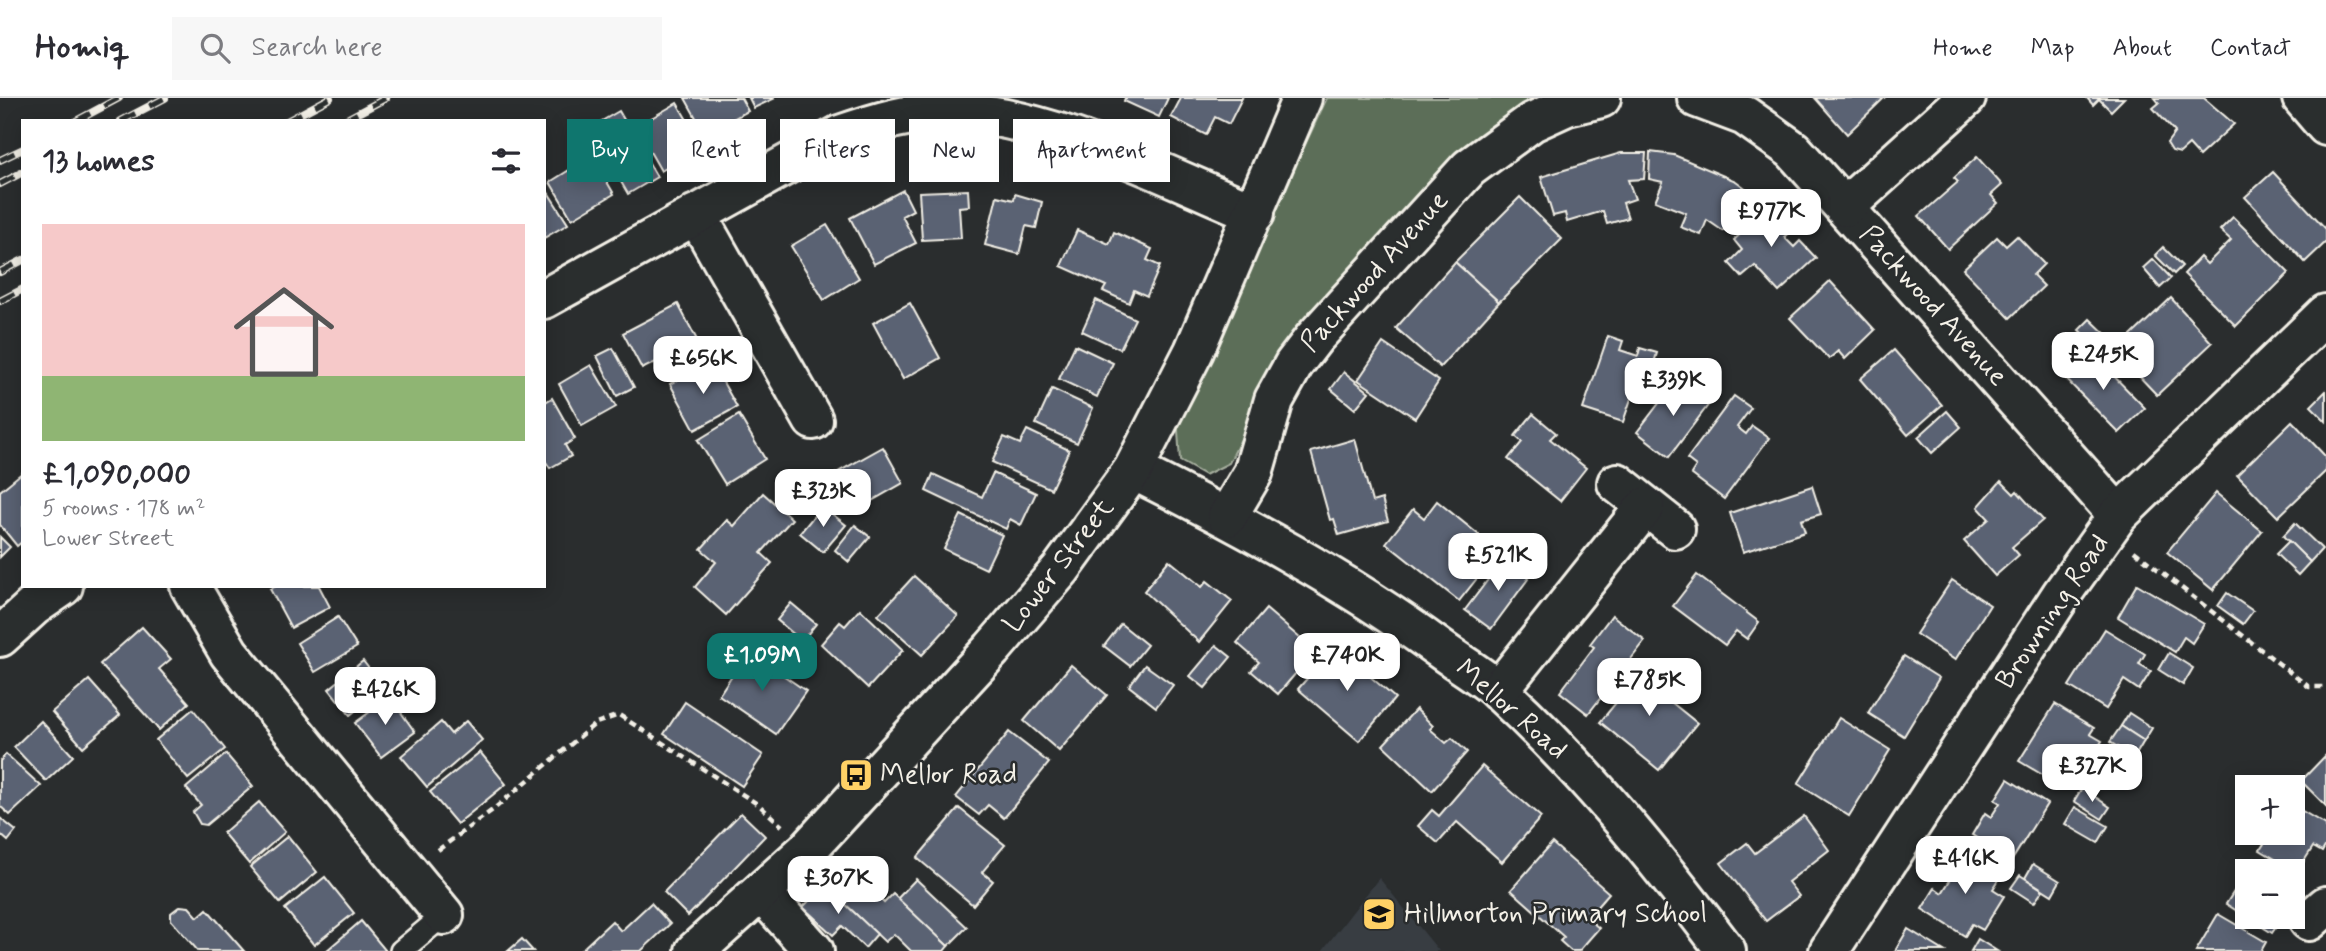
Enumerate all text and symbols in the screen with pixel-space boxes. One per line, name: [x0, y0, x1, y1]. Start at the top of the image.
search box: [172, 17, 662, 80]
text: Homiq: [35, 26, 130, 70]
icon: search: [196, 29, 234, 67]
text: Search here: [252, 31, 382, 65]
text: Home: [1933, 33, 1993, 64]
text: Map: [2031, 33, 2075, 64]
text: About: [2113, 33, 2172, 64]
text: Contact: [2210, 33, 2291, 64]
chip: Buy: [567, 119, 653, 182]
chip: Rent: [667, 119, 766, 182]
chip: Filters: [780, 119, 895, 182]
chip: New: [909, 119, 999, 182]
chip: Apartment: [1013, 119, 1170, 182]
text: 13 homes: [42, 142, 155, 181]
icon: filters: [487, 142, 525, 180]
street label: Packwood Avenue: [1293, 183, 1457, 361]
pin: £977K: [1722, 190, 1820, 249]
text: £977K: [1737, 197, 1805, 227]
street label: Packwood Avenue: [1851, 217, 2015, 395]
icon: home: [221, 269, 347, 395]
pin: £245K: [2054, 332, 2152, 392]
pin: £656K: [654, 336, 752, 396]
text: £245K: [2068, 340, 2138, 370]
text: £656K: [669, 344, 737, 374]
pin: £339K: [1624, 358, 1722, 418]
text: £339K: [1641, 366, 1705, 396]
text: £1,090,000: [42, 455, 191, 494]
pin: £323K: [774, 470, 872, 529]
text: £323K: [791, 477, 855, 507]
street label: Lower Street: [995, 491, 1123, 641]
text: 5 rooms · 178 m²: [42, 494, 205, 524]
text: Lower Street: [42, 524, 174, 554]
street label: Browning Road: [1988, 527, 2118, 697]
pin: £521K: [1449, 533, 1547, 593]
text: £521K: [1464, 541, 1532, 571]
pin: £1.09M: [705, 634, 819, 693]
pin: £740K: [1298, 634, 1396, 693]
text: £1.09M: [723, 641, 801, 671]
text: £740K: [1310, 641, 1384, 671]
street label: Mellor Road: [1447, 651, 1575, 769]
pin: £785K: [1600, 658, 1698, 718]
text: £785K: [1613, 666, 1685, 696]
pin: £426K: [336, 668, 434, 727]
text: £426K: [351, 675, 419, 705]
pin: £327K: [2043, 744, 2141, 804]
text: £327K: [2058, 752, 2126, 782]
bus stop icon: Mellor Road: [837, 756, 875, 794]
place label: Mellor Road: [880, 757, 1017, 794]
map controls: [2235, 775, 2305, 929]
button: +: [2235, 775, 2305, 845]
pin: £416K: [1916, 836, 2014, 896]
text: £416K: [1932, 844, 1998, 874]
pin: £307K: [789, 856, 887, 916]
button: −: [2235, 859, 2305, 929]
text: £307K: [804, 864, 872, 894]
school or university icon: Hillmorton Primary School: [1360, 895, 1398, 933]
place label: Hillmorton Primary School: [1404, 896, 1707, 933]

